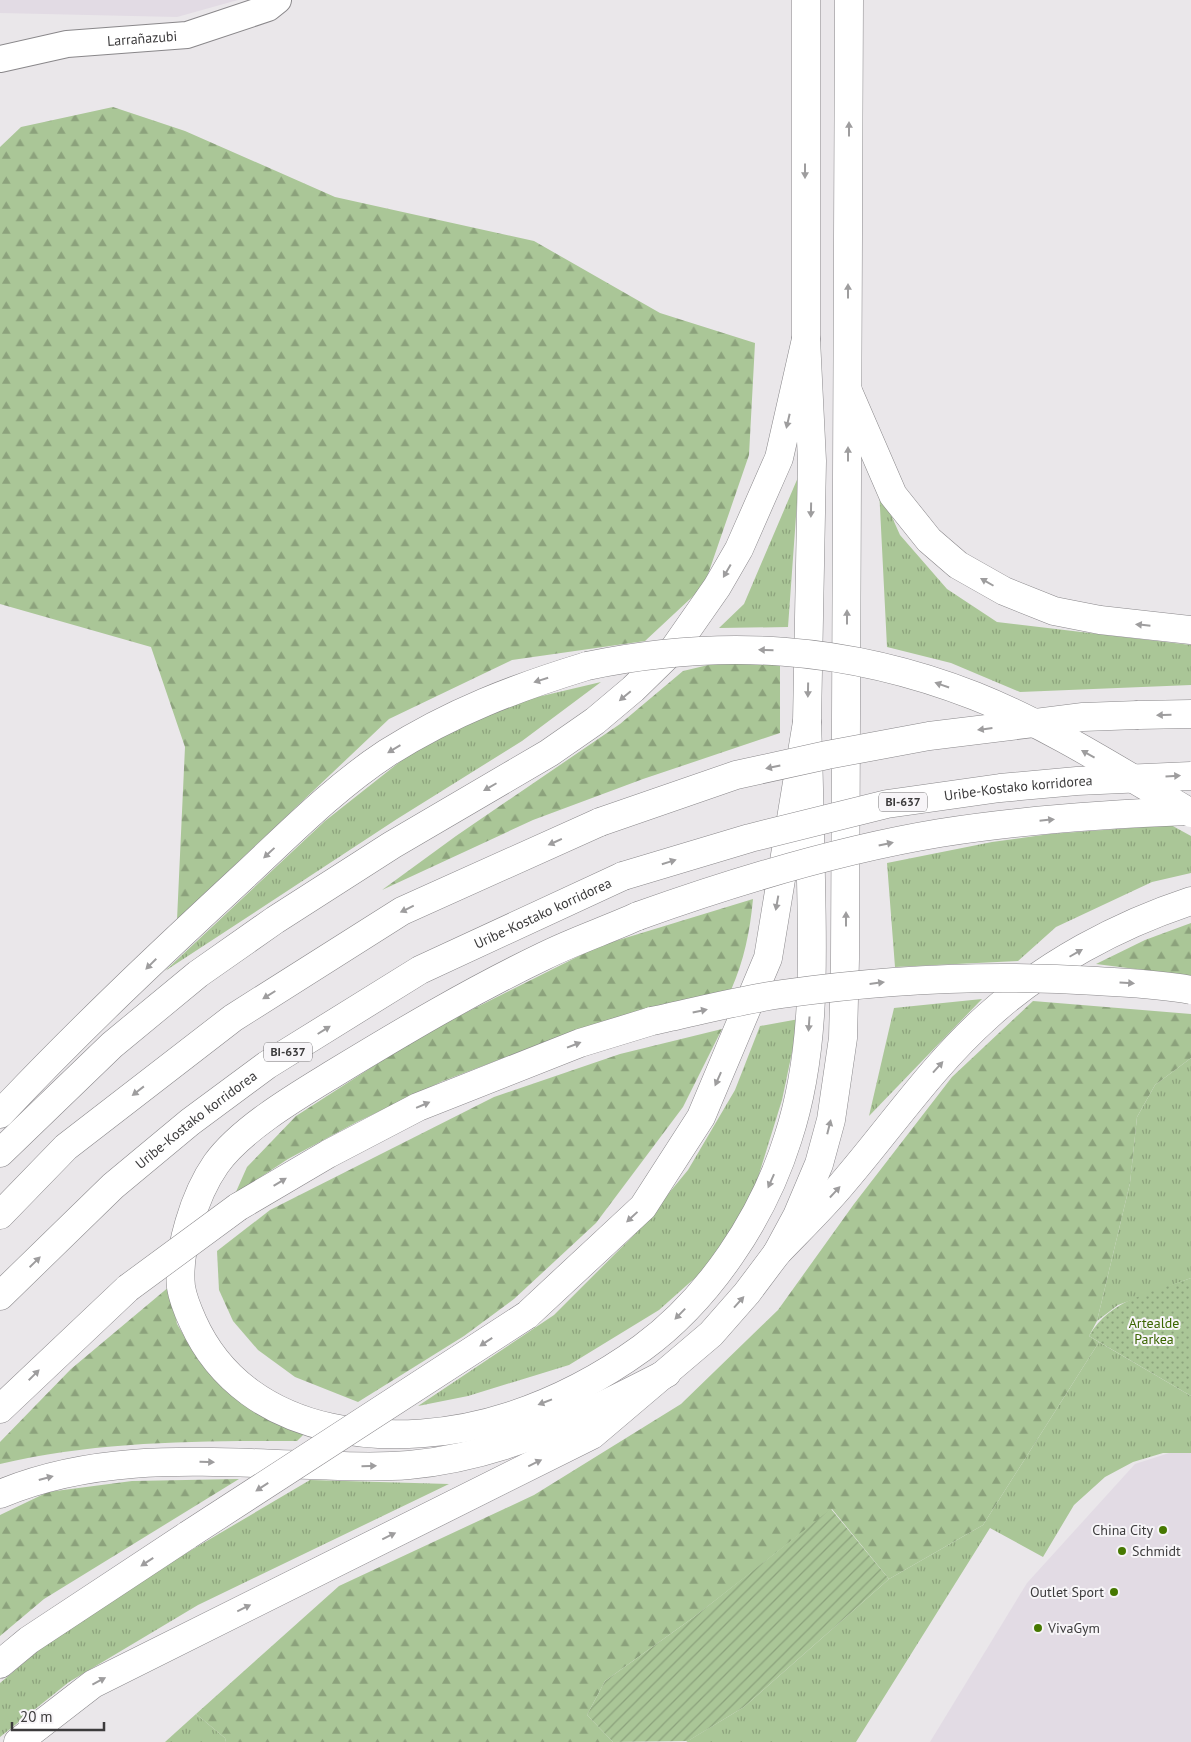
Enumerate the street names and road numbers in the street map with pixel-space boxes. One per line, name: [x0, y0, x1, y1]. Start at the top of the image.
street label: Larrañazubi: [106, 27, 178, 50]
street label: Uribe-Kostako korridorea: [943, 771, 1093, 805]
road number: BI-637: [879, 792, 927, 812]
street label: Uribe-Kostako korridorea: [471, 874, 614, 953]
road number: BI-637: [264, 1042, 312, 1062]
street label: Uribe-Kostako korridorea: [132, 1067, 260, 1173]

